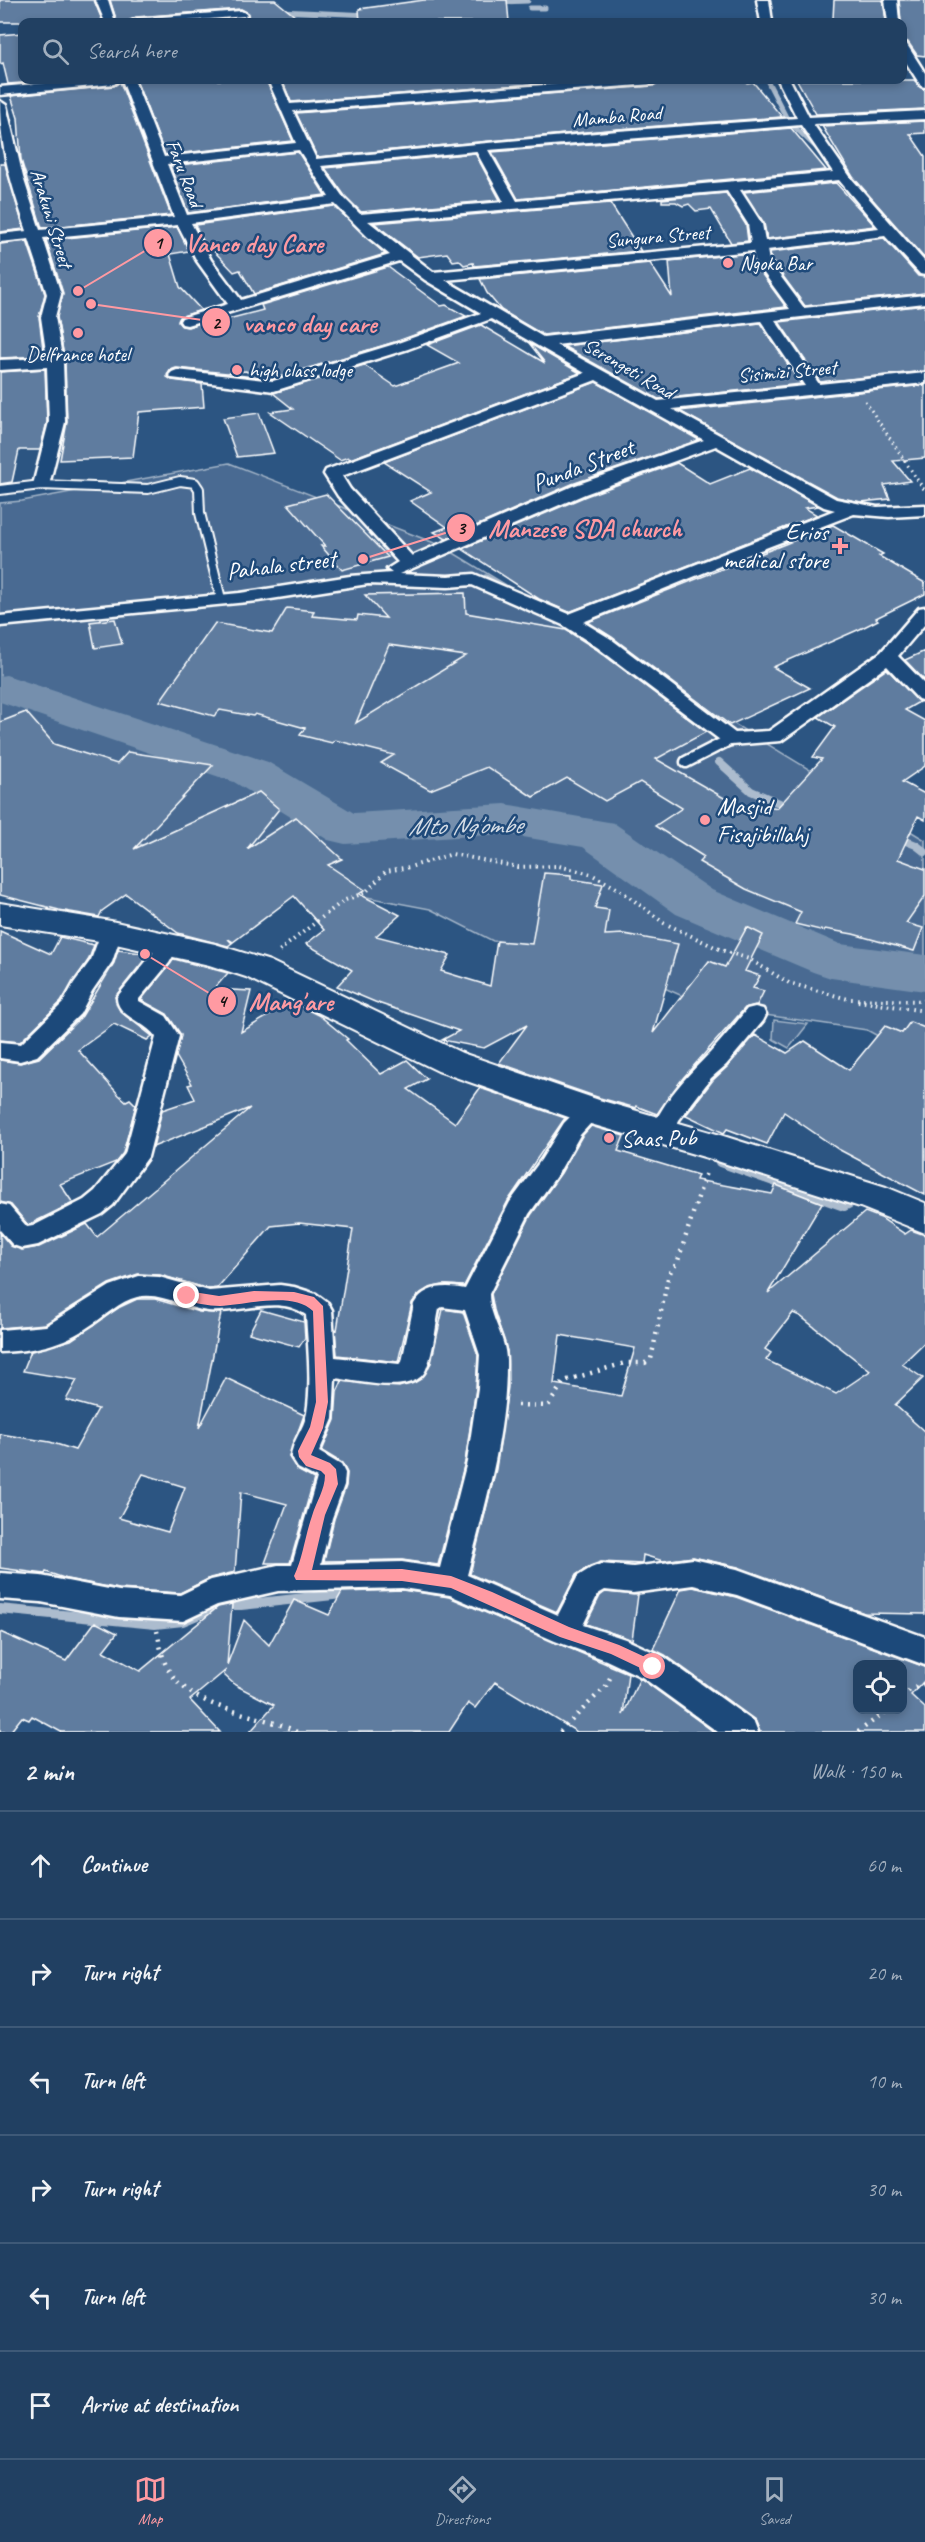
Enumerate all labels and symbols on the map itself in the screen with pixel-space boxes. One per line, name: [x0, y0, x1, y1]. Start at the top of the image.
street label: Mamba Road: [571, 100, 666, 133]
street label: Faru Road: [160, 136, 210, 213]
street label: Arakuni Street: [25, 166, 79, 274]
street label: Sungura Street: [605, 219, 714, 253]
callout: Vanco day Care: [143, 221, 336, 265]
text: Vanco day Care: [185, 227, 326, 260]
text: 1: [154, 232, 164, 254]
place label: Ngoka Bar: [740, 251, 814, 276]
marker: Ngoka Bar: [721, 256, 735, 270]
callout: vanco day care: [201, 300, 389, 344]
text: vanco day care: [243, 307, 379, 340]
text: 2: [212, 312, 222, 334]
marker: Delfrance hotel: [71, 326, 85, 340]
street label: Serengeti Road: [579, 332, 681, 406]
place label: Delfrance hotel: [27, 342, 133, 367]
street label: Sisimizi Street: [737, 354, 841, 388]
place label: high class lodge: [249, 358, 353, 383]
marker: high class lodge: [230, 363, 244, 377]
street label: Punda Street: [528, 431, 640, 498]
callout: Manzese SDA church: [446, 506, 694, 550]
text: Manzese SDA church: [488, 512, 683, 545]
text: 3: [457, 517, 467, 539]
place label: Erios medical store: [723, 517, 830, 575]
marker: Erios medical store: [833, 539, 847, 553]
street label: Pahala street: [225, 543, 340, 587]
place label: Masjid Fisajibillahj: [717, 791, 811, 849]
water label: Mto Ng'ombe: [408, 808, 526, 843]
marker: Masjid Fisajibillahj: [698, 813, 712, 827]
callout: Mang'are: [207, 979, 346, 1023]
text: Mang'are: [249, 985, 336, 1018]
text: 4: [218, 990, 228, 1012]
place label: Saas Pub: [621, 1123, 698, 1153]
marker: Saas Pub: [602, 1131, 616, 1145]
route end: [173, 1282, 199, 1308]
route start: [639, 1653, 665, 1679]

